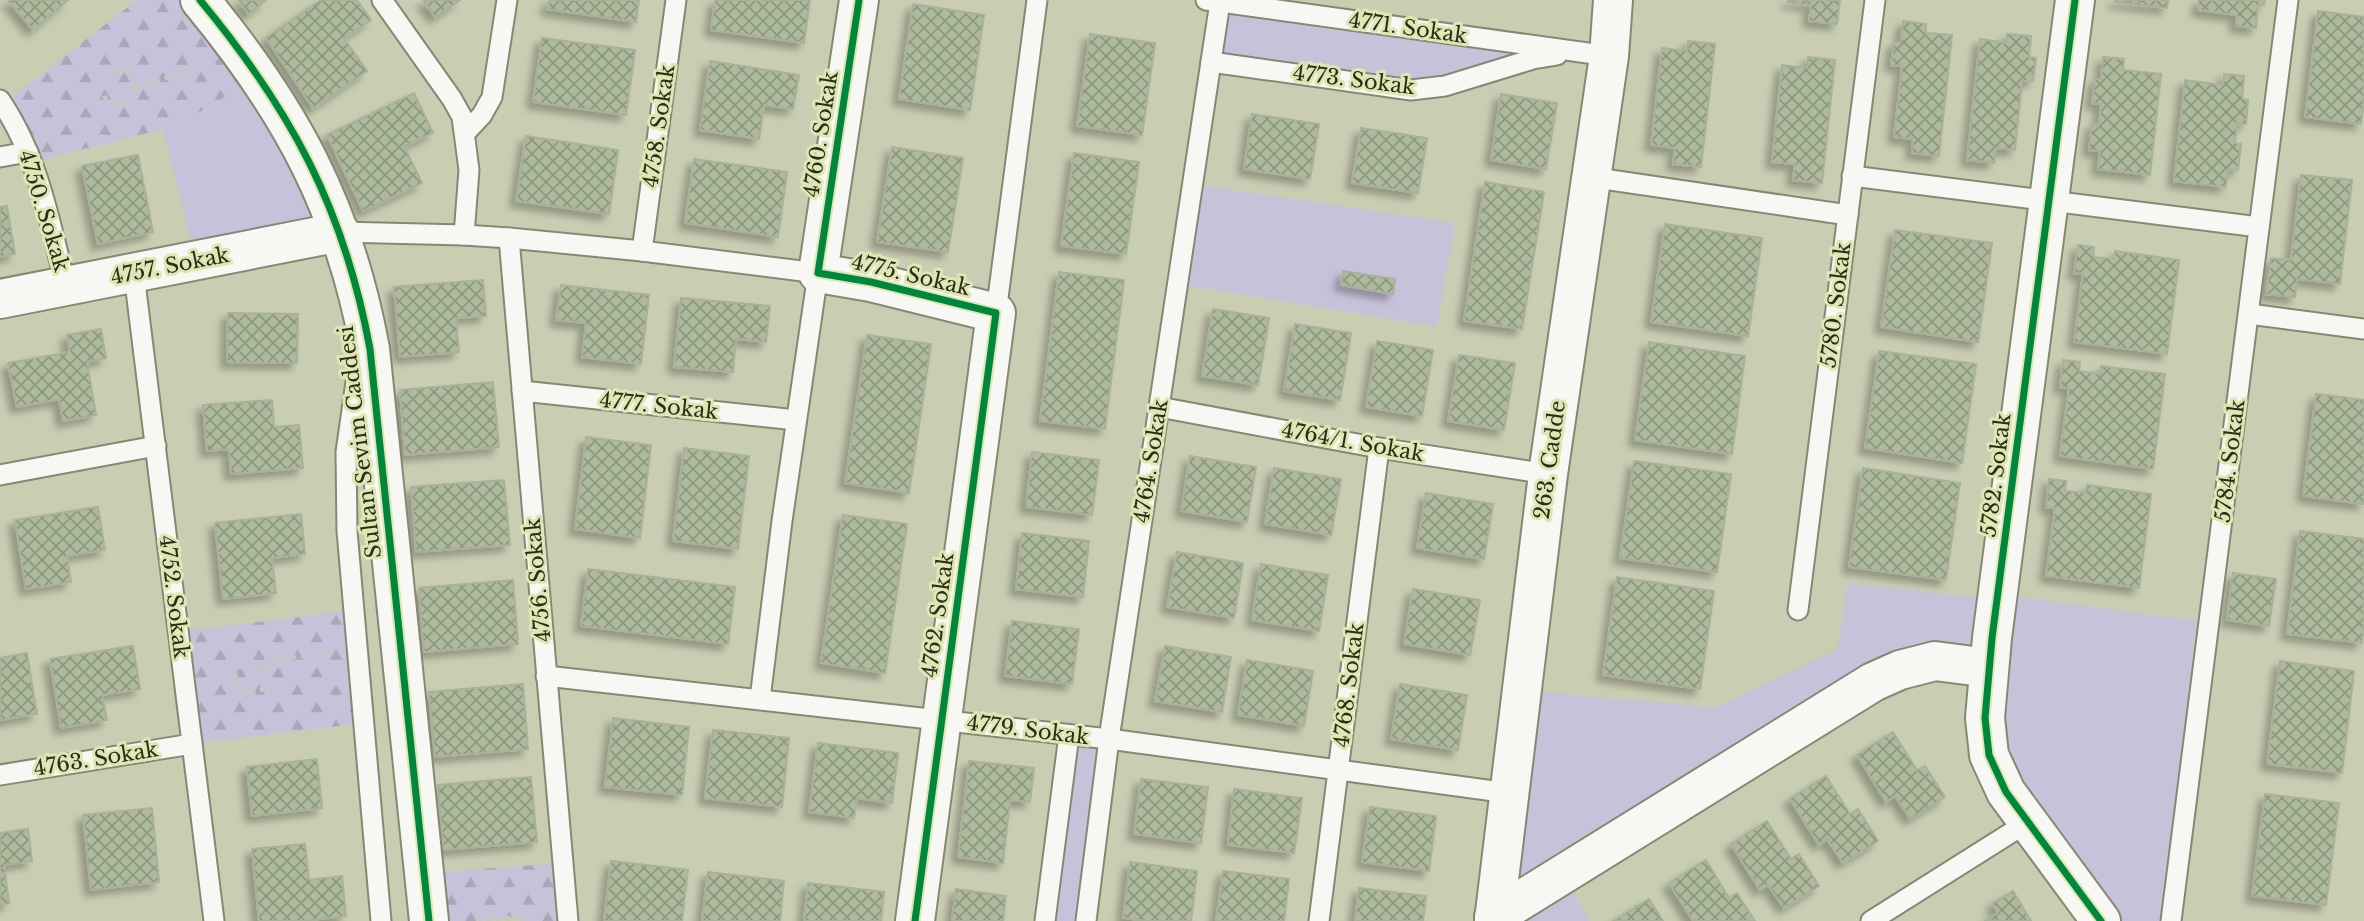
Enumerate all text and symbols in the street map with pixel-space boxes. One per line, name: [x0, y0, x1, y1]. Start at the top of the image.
street label: 4771. Sokak: [1347, 7, 1469, 49]
street label: 4773. Sokak: [1292, 60, 1417, 100]
street label: 4758. Sokak: [638, 63, 680, 189]
street label: 4760. Sokak: [798, 69, 844, 199]
street label: 4750. Sokak: [13, 147, 75, 275]
street label: 5780. Sokak: [1815, 241, 1857, 369]
street label: 4757. Sokak: [109, 242, 232, 290]
street label: 4775. Sokak: [849, 249, 973, 301]
street label: Sultan Sevim Caddesi: [333, 324, 387, 560]
street label: 4777. Sokak: [598, 387, 720, 425]
street label: 4764. Sokak: [1128, 397, 1174, 525]
street label: 5784. Sokak: [2210, 398, 2250, 524]
street label: 263. Cadde: [1529, 399, 1571, 521]
street label: 5782. Sokak: [1976, 412, 2016, 538]
street label: 4764/1. Sokak: [1280, 417, 1426, 467]
street label: 4756. Sokak: [520, 517, 556, 643]
street label: 4752. Sokak: [154, 534, 194, 660]
street label: 4762. Sokak: [916, 551, 960, 679]
street label: 4768. Sokak: [1328, 621, 1370, 749]
street label: 4779. Sokak: [966, 710, 1091, 750]
street label: 4763. Sokak: [32, 736, 160, 782]

